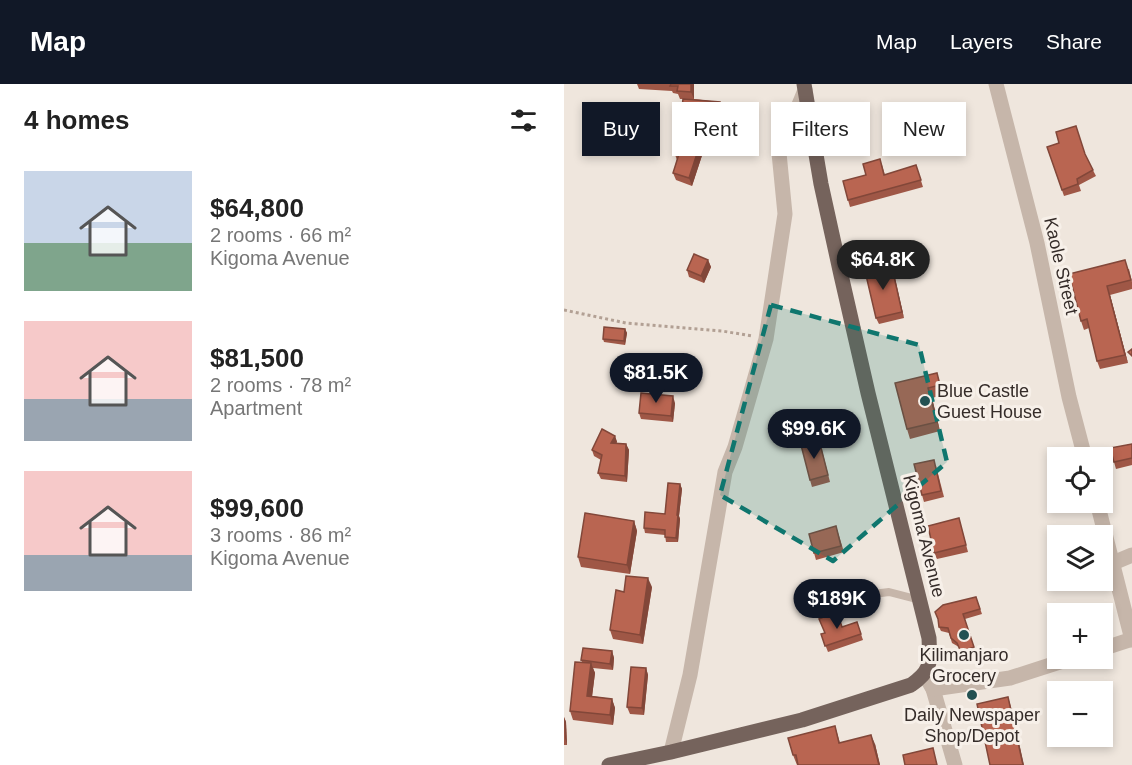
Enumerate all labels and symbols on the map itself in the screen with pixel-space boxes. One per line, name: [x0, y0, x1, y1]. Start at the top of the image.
street label: Kaole Street: [1040, 215, 1082, 317]
pin: $64.8K: [834, 240, 932, 291]
pin: $81.5K: [607, 353, 705, 404]
place label: Blue Castle Guest House: [937, 381, 1042, 422]
marker: Blue Castle Guest House: [918, 394, 932, 408]
pin: $99.6K: [765, 409, 863, 460]
street label: Kigoma Avenue: [899, 473, 949, 599]
pin: $189K: [795, 579, 879, 630]
marker: Kilimanjaro Grocery: [957, 628, 971, 642]
place label: Kilimanjaro Grocery: [919, 645, 1009, 686]
marker: Daily Newspaper Shop/Depot: [965, 688, 979, 702]
place label: Daily Newspaper Shop/Depot: [904, 705, 1040, 746]

